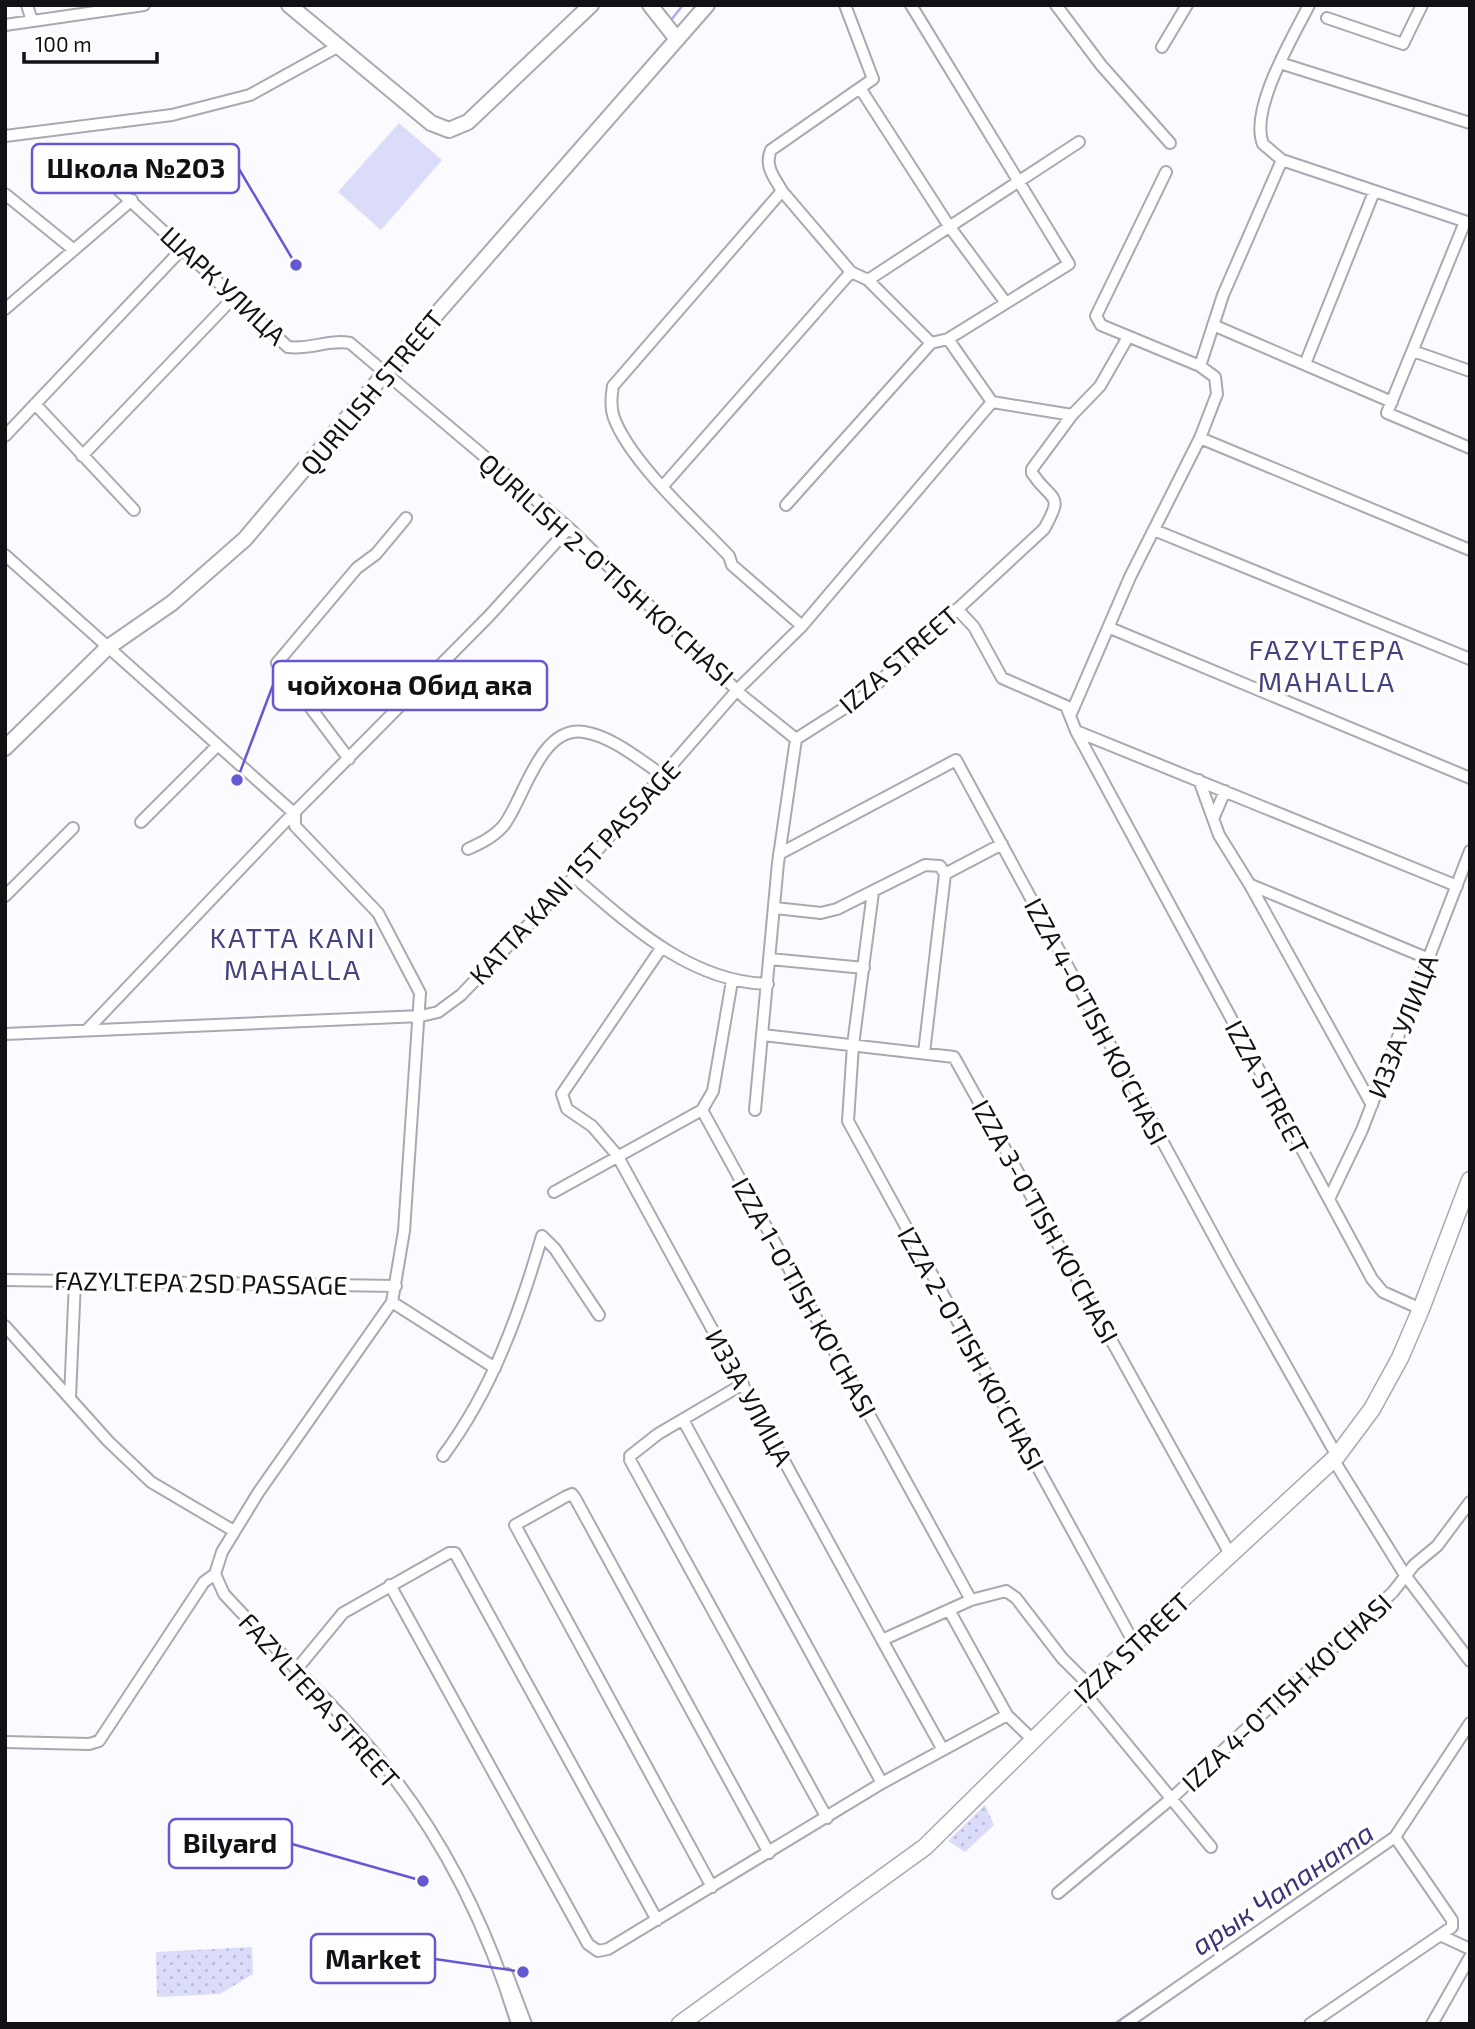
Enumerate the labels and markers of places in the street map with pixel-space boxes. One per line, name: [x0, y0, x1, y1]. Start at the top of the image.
callout: Школа №203: [32, 144, 239, 193]
callout: чойхона Обид ака: [273, 661, 547, 710]
callout: Bilyard: [169, 1819, 292, 1868]
callout: Market: [311, 1934, 435, 1983]

